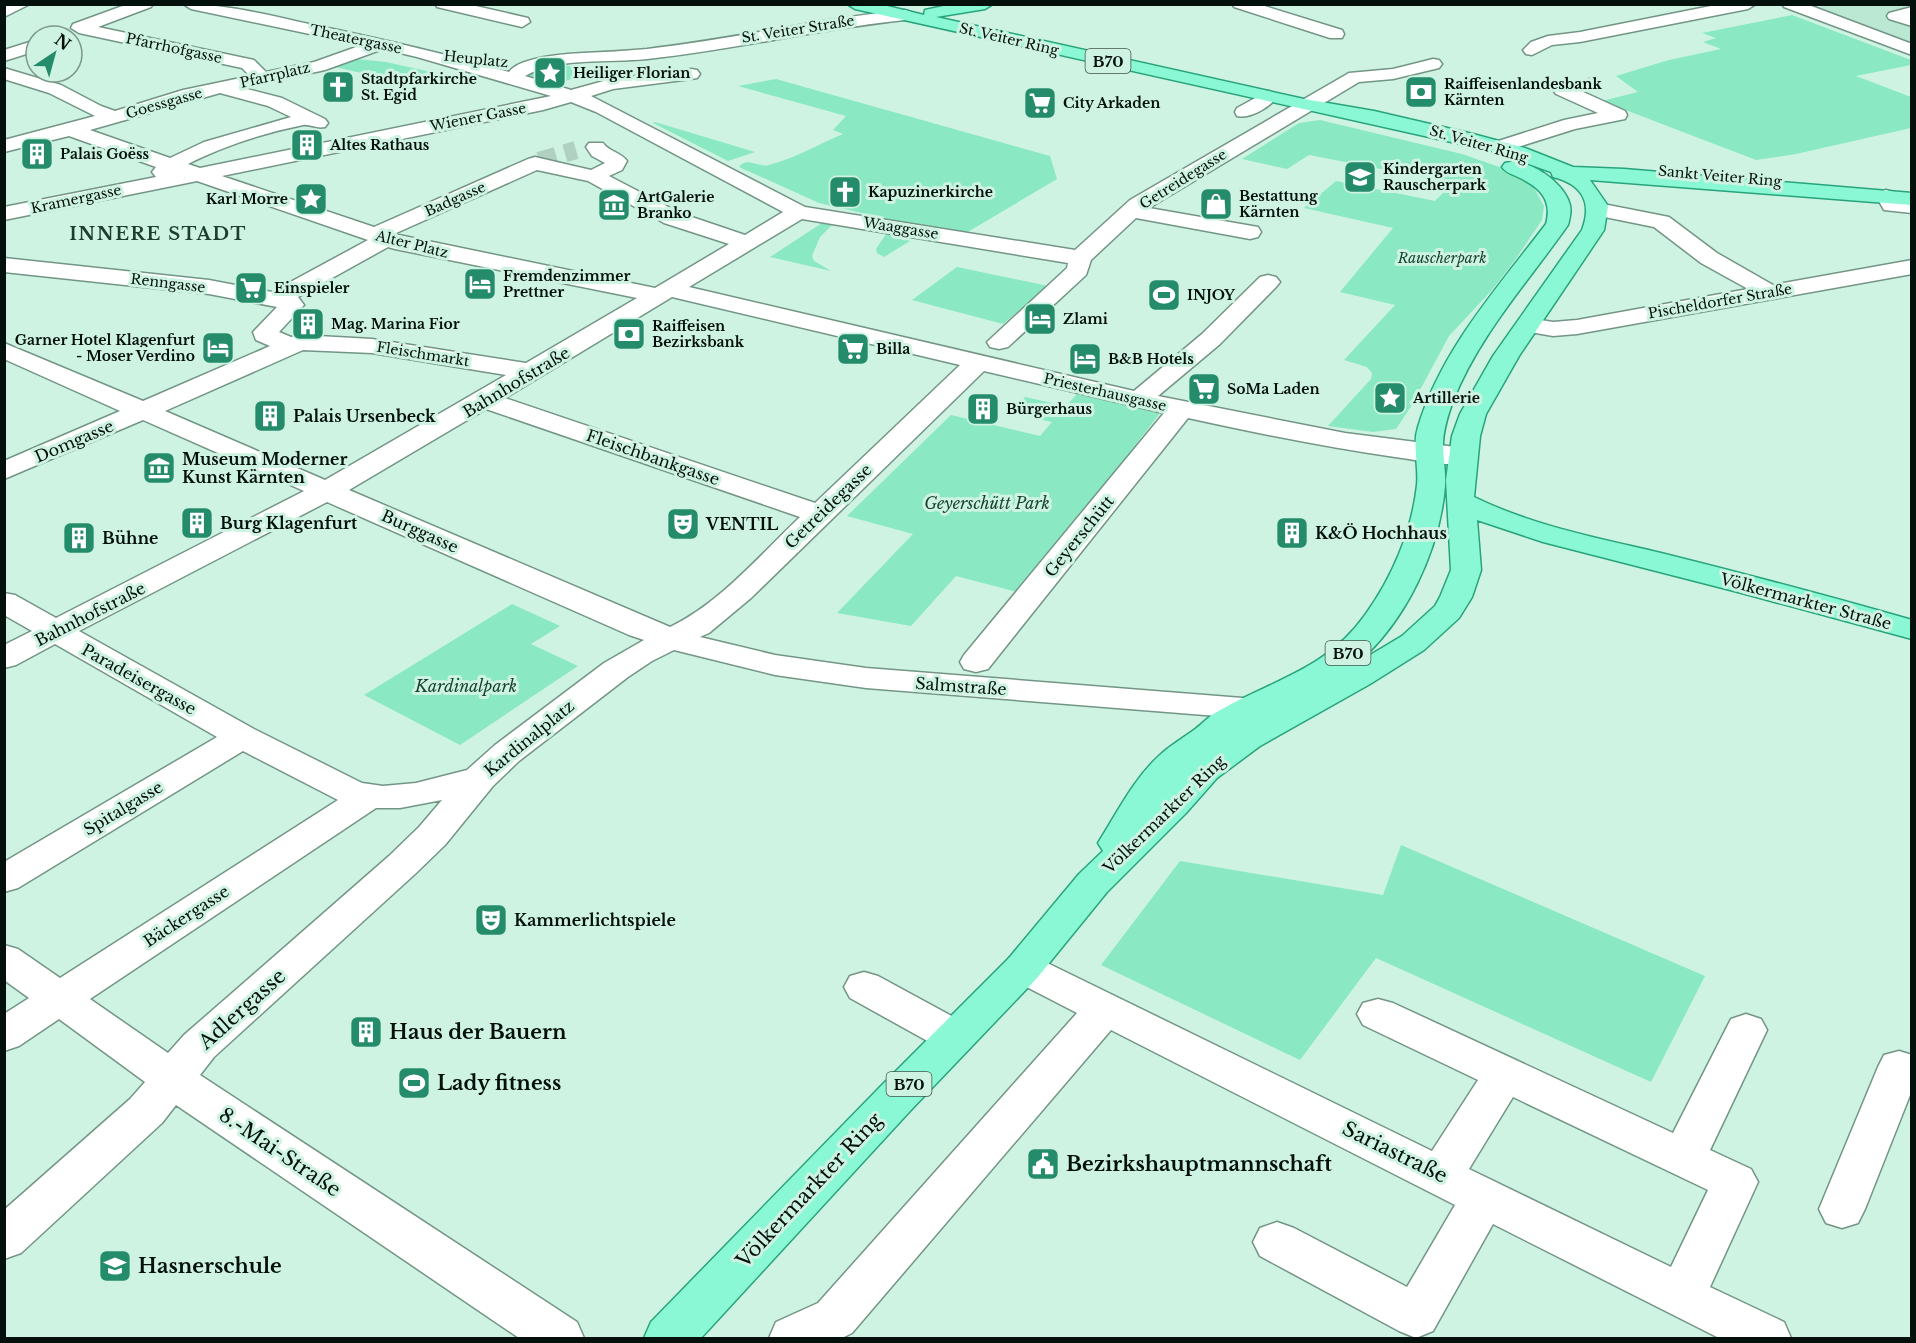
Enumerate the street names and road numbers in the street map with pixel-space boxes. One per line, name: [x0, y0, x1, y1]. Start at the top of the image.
street label: St. Veiter Straße: [740, 11, 856, 47]
street label: St. Veiter Ring: [958, 19, 1061, 59]
street label: Theatergasse: [308, 20, 404, 58]
street label: Pfarrhofgasse: [124, 29, 224, 67]
street label: Heuplatz: [443, 47, 509, 71]
road number: B70: [1086, 49, 1130, 73]
street label: Pfarrplatz: [238, 58, 312, 92]
street label: Goessgasse: [124, 83, 204, 123]
street label: Wiener Gasse: [427, 99, 528, 135]
street label: St. Veiter Ring: [1428, 121, 1531, 167]
street label: Getreidegasse: [1136, 145, 1230, 213]
street label: Sankt Veiter Ring: [1658, 162, 1783, 190]
street label: Badgasse: [422, 178, 488, 220]
street label: Kramergasse: [29, 181, 123, 217]
street label: Waaggasse: [861, 213, 940, 243]
street label: Alter Platz: [373, 226, 450, 262]
street label: Renngasse: [130, 269, 206, 297]
street label: Pischeldorfer Straße: [1647, 279, 1793, 323]
street label: Fleischmarkt: [375, 338, 471, 370]
street label: Bahnhofstraße: [459, 342, 573, 422]
street label: Priesterhausgasse: [1042, 369, 1168, 415]
street label: Domgasse: [31, 415, 117, 467]
street label: Fleischbankgasse: [584, 425, 722, 489]
street label: Getreidegasse: [780, 459, 876, 553]
street label: Geyerschütt: [1040, 491, 1118, 581]
street label: Burggasse: [378, 505, 462, 557]
street label: Völkermarkter Straße: [1717, 568, 1894, 633]
street label: Bahnhofstraße: [31, 578, 149, 650]
street label: Paradeisergasse: [78, 639, 200, 719]
road number: B70: [1326, 641, 1370, 665]
street label: Salmstraße: [915, 673, 1007, 699]
street label: Kardinalplatz: [480, 696, 578, 780]
street label: Völkermarkter Ring: [1098, 750, 1230, 878]
street label: Spitalgasse: [80, 777, 166, 839]
street label: Bäckergasse: [139, 881, 233, 951]
street label: Adlergasse: [193, 964, 290, 1055]
road number: B70: [886, 1072, 932, 1096]
street label: 8.-Mai-Straße: [215, 1102, 345, 1202]
street label: Völkermarkter Ring: [730, 1107, 888, 1273]
street label: Sariastraße: [1339, 1116, 1451, 1188]

